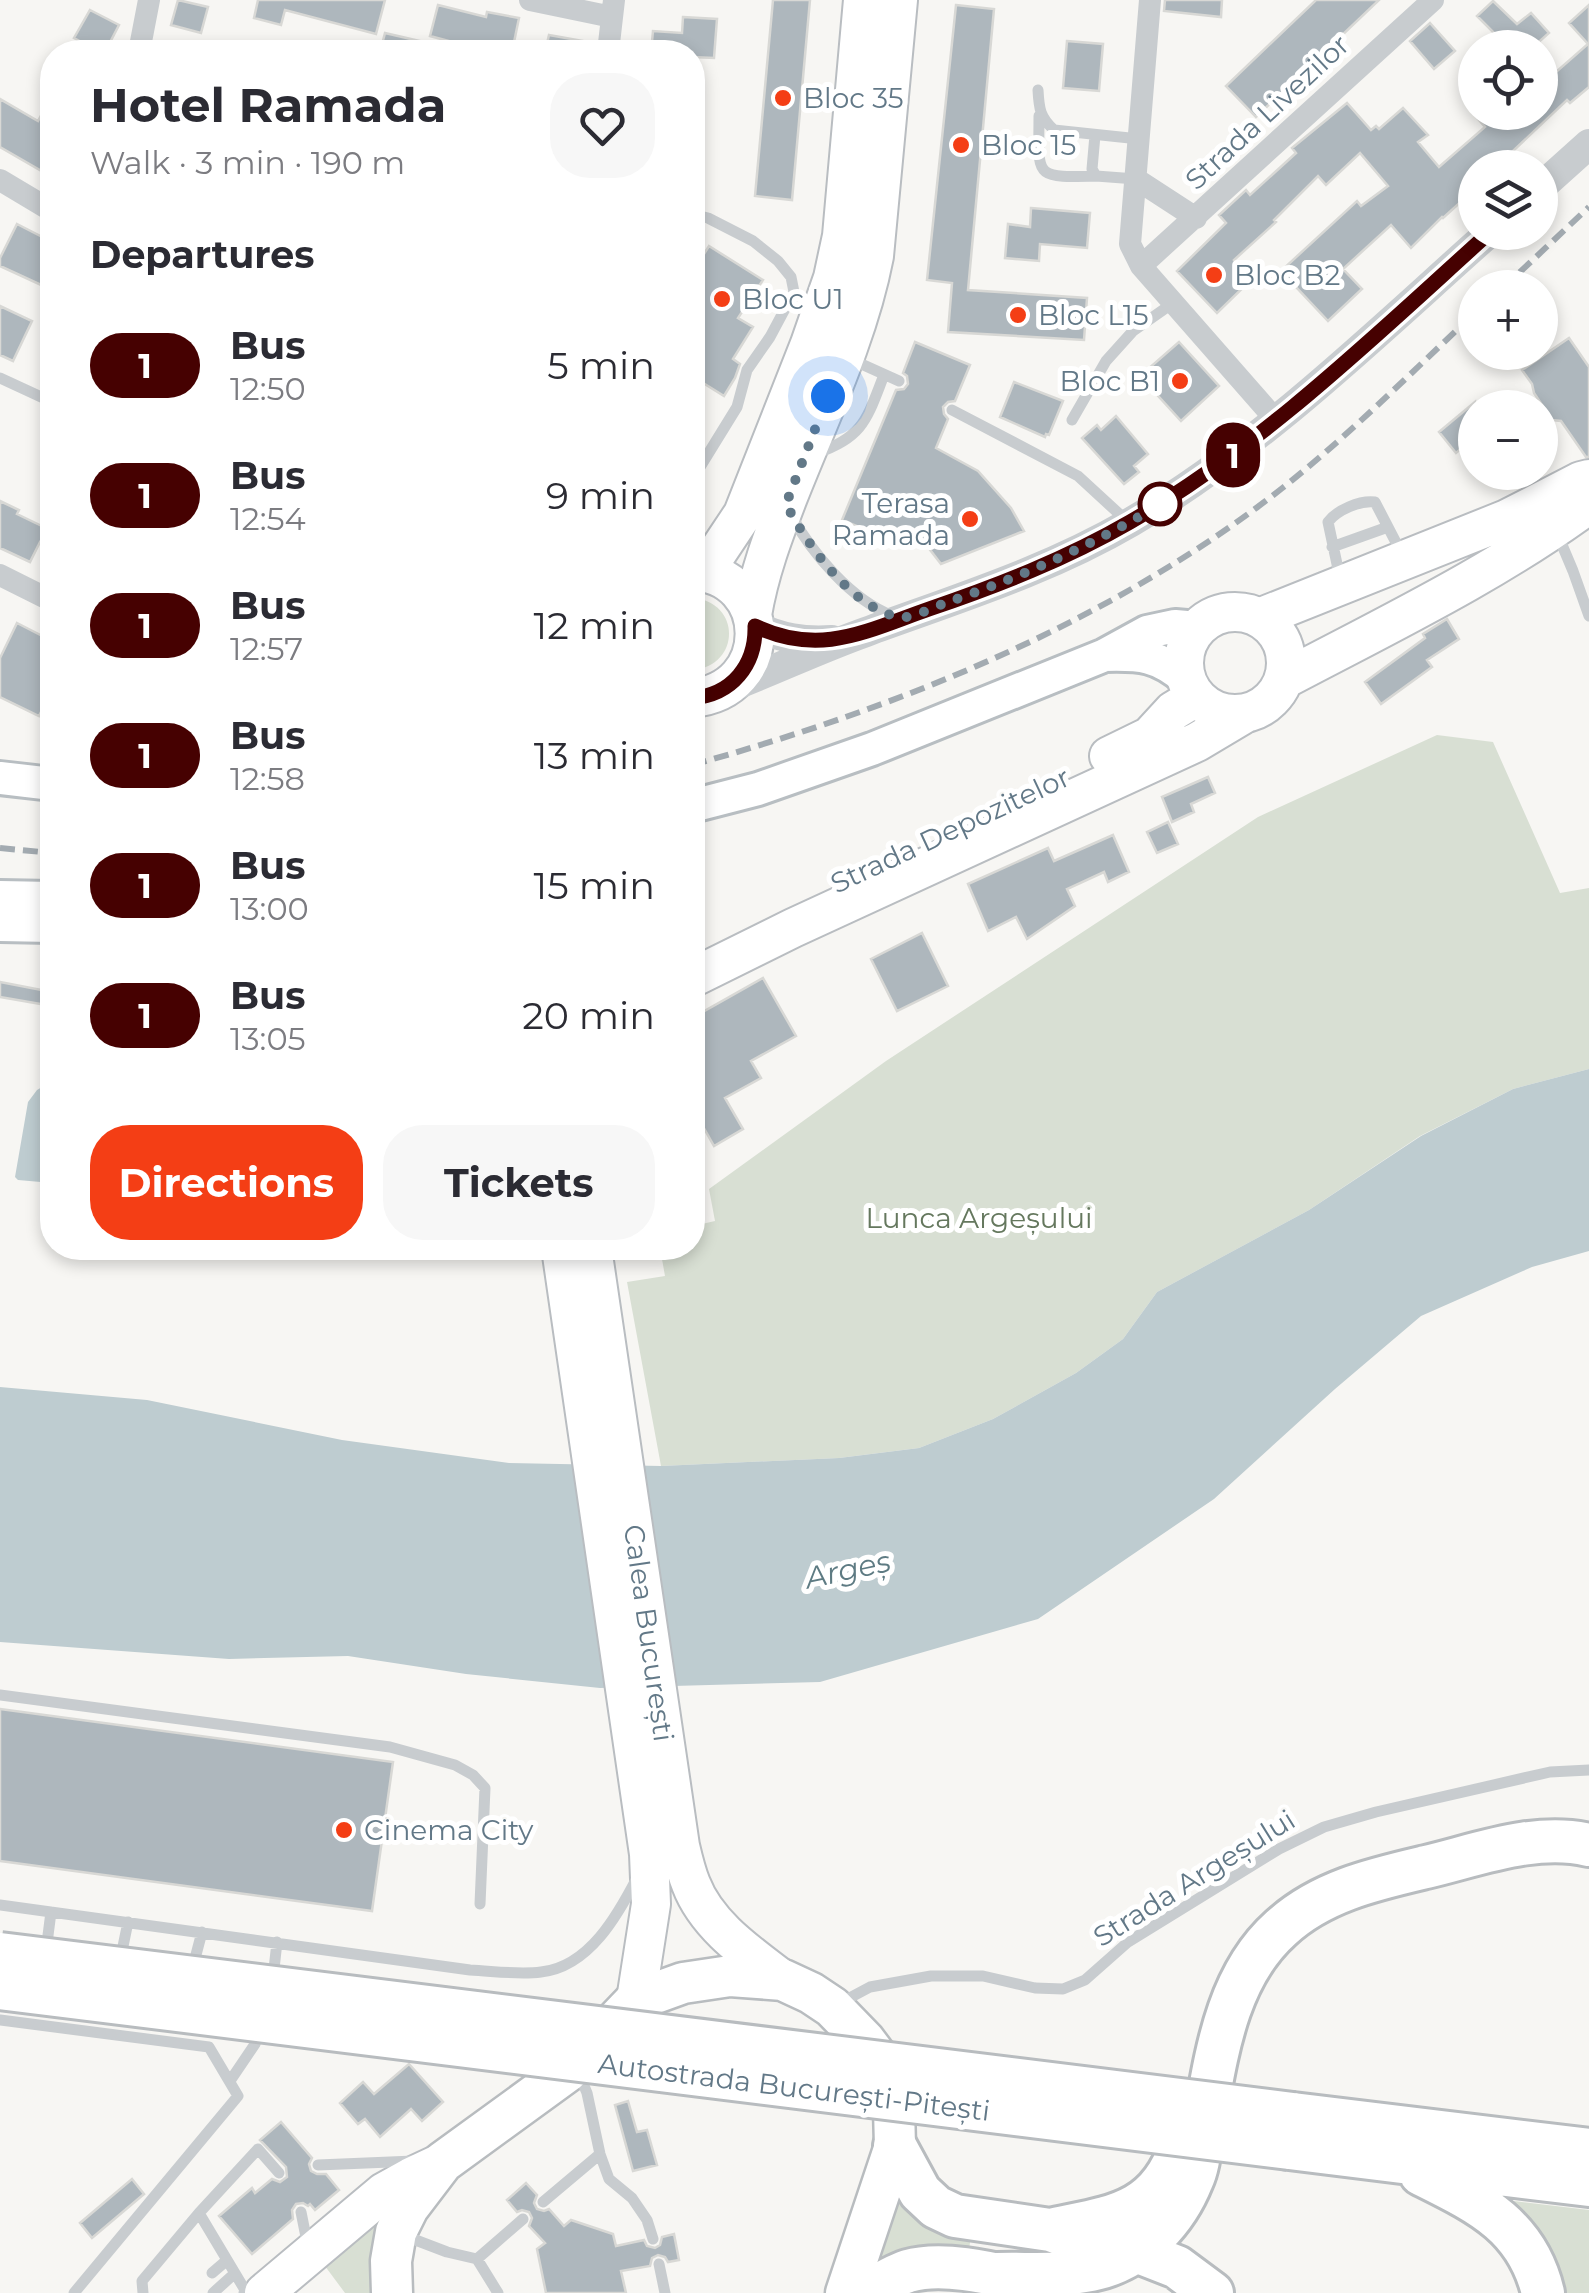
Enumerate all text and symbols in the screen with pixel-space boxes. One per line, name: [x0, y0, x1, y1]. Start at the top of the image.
street label: Strada Livezilor: [1178, 27, 1356, 197]
map controls: [1458, 30, 1558, 490]
button: locate: [1458, 30, 1558, 130]
button: heart: [550, 73, 655, 178]
text: Hotel Ramada: [90, 76, 446, 134]
place label: Bloc 35: [803, 81, 904, 115]
marker: Bloc 35: [772, 87, 794, 109]
place label: Bloc 15: [981, 128, 1076, 162]
marker: Bloc 15: [950, 134, 972, 156]
text: Walk · 3 min · 190 m: [90, 143, 405, 182]
button: layers: [1458, 150, 1558, 250]
text: Departures: [90, 231, 314, 278]
place label: Bloc B2: [1234, 258, 1340, 292]
marker: Bloc B2: [1203, 264, 1225, 286]
button: +: [1458, 270, 1558, 370]
place label: Bloc U1: [742, 282, 844, 316]
marker: Bloc U1: [711, 288, 733, 310]
place label: Bloc L15: [1038, 298, 1149, 332]
marker: Bloc L15: [1007, 304, 1029, 326]
text: Bus: [230, 322, 305, 369]
text: 5 min: [547, 342, 655, 389]
text: 1: [138, 344, 152, 387]
place label: Bloc B1: [1059, 364, 1160, 398]
text: 12:50: [230, 369, 306, 408]
marker: Bloc B1: [1169, 370, 1191, 392]
your location: [803, 371, 853, 421]
button: −: [1458, 390, 1558, 490]
line badge: 1: [1200, 422, 1266, 488]
text: 1: [1226, 434, 1240, 477]
text: Bus: [230, 452, 305, 499]
text: 9 min: [546, 472, 655, 519]
text: 1: [138, 474, 152, 517]
unlabelled marker: [1139, 483, 1181, 525]
place label: Terasa Ramada: [832, 486, 950, 552]
text: 12:54: [230, 499, 306, 538]
marker: Terasa Ramada: [959, 508, 981, 530]
text: Bus: [230, 582, 305, 629]
text: 12 min: [534, 602, 655, 649]
text: 1: [138, 604, 152, 647]
text: 12:57: [230, 629, 303, 668]
text: Bus: [230, 712, 305, 759]
text: 13 min: [534, 732, 655, 779]
text: 1: [138, 734, 152, 777]
text: 12:58: [230, 759, 305, 798]
street label: Strada Depozitelor: [825, 760, 1075, 900]
text: Bus: [230, 842, 305, 889]
text: 15 min: [534, 862, 655, 909]
text: 1: [138, 864, 152, 907]
text: 13:00: [230, 889, 309, 928]
text: Bus: [230, 972, 305, 1019]
text: 20 min: [522, 992, 655, 1039]
text: 1: [138, 994, 152, 1037]
text: 13:05: [230, 1019, 306, 1058]
button: Directions: [90, 1125, 363, 1240]
button: Tickets: [383, 1125, 655, 1240]
park label: Lunca Argeșului: [865, 1201, 1093, 1235]
street label: Calea București: [617, 1522, 681, 1744]
water label: Argeș: [800, 1542, 895, 1598]
street label: Strada Argeșului: [1087, 1802, 1301, 1954]
place label: Cinema City: [364, 1813, 534, 1847]
marker: Cinema City: [333, 1819, 355, 1841]
street label: Autostrada București-Pitești: [596, 2046, 992, 2128]

